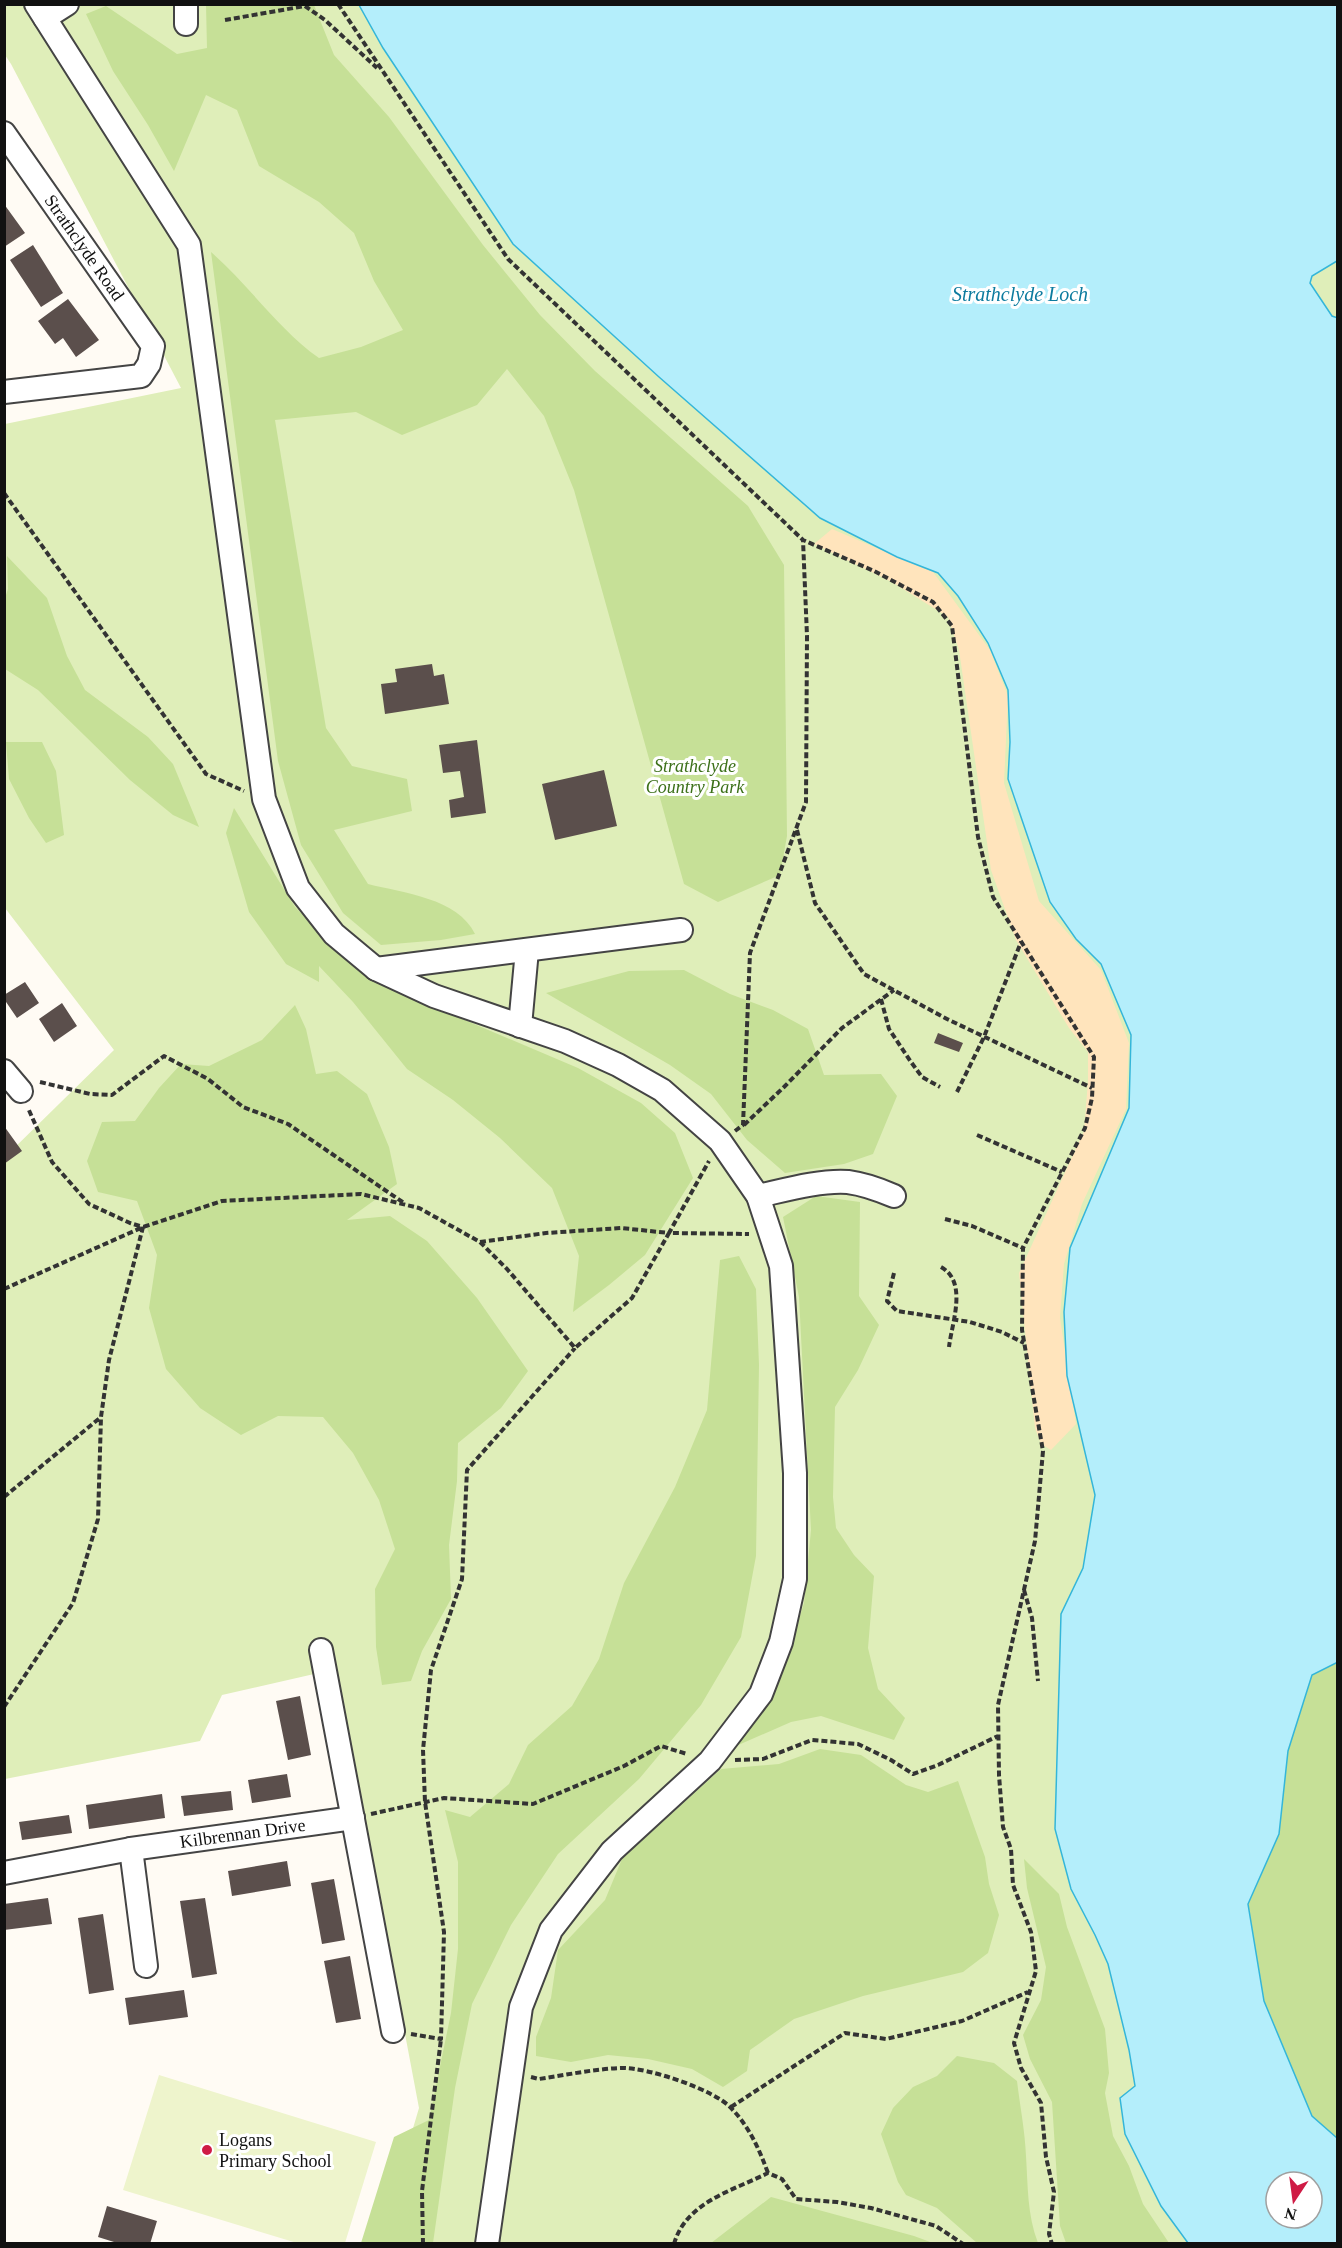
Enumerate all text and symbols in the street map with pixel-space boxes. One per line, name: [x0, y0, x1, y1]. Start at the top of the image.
street label: Strathclyde Road: [40, 191, 128, 304]
water label: Strathclyde Loch: [952, 283, 1088, 306]
park label: Strathclyde Country Park: [646, 756, 745, 797]
street label: Kilbrennan Drive: [179, 1815, 307, 1852]
place label: Logans Primary School: [219, 2130, 332, 2171]
marker: Logans Primary School: [200, 2143, 214, 2157]
north arrow: [1264, 2170, 1324, 2230]
text: N: [1283, 2204, 1298, 2224]

